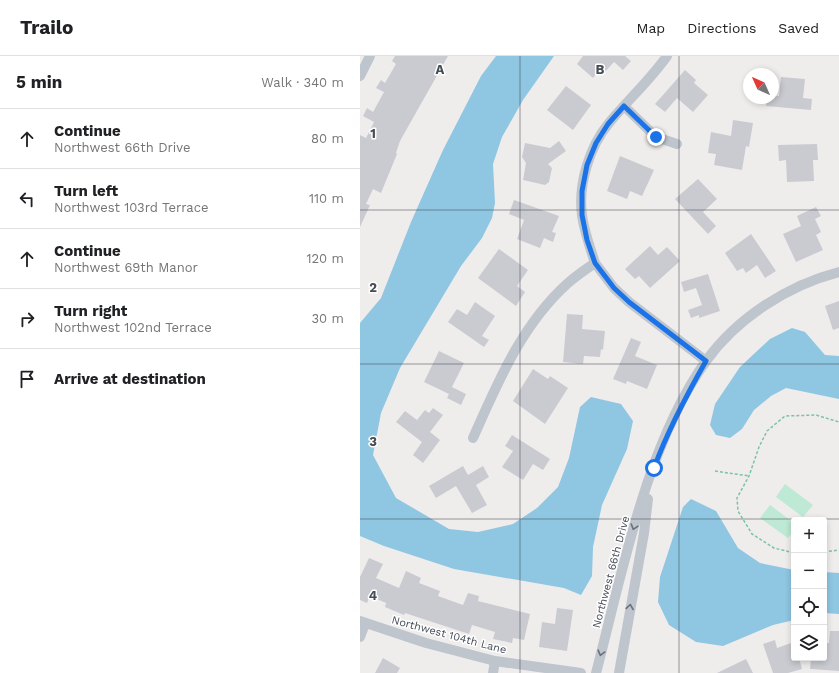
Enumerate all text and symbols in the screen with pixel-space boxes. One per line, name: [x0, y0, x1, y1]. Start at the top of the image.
text: Trailo: [20, 16, 73, 39]
text: Map: [637, 20, 665, 36]
text: Directions: [687, 20, 756, 36]
text: Saved: [778, 20, 819, 36]
text: A: [436, 62, 445, 77]
text: B: [596, 62, 605, 77]
north arrow: [743, 68, 779, 104]
text: 5 min: [16, 72, 62, 92]
text: Walk · 340 m: [261, 75, 344, 90]
text: Continue: [54, 122, 121, 140]
text: 1: [370, 126, 376, 141]
icon: ahead: [16, 128, 38, 150]
route end: [647, 128, 665, 146]
text: 80 m: [311, 131, 344, 146]
text: Northwest 66th Drive: [54, 140, 191, 155]
text: Turn left: [54, 182, 118, 200]
icon: left: [16, 188, 38, 210]
text: 110 m: [309, 191, 344, 206]
text: Northwest 103rd Terrace: [54, 200, 208, 215]
text: Continue: [54, 242, 121, 260]
icon: ahead: [16, 248, 38, 270]
text: 120 m: [306, 251, 344, 266]
text: Northwest 69th Manor: [54, 260, 198, 275]
text: 2: [369, 280, 377, 295]
text: Turn right: [54, 302, 127, 320]
icon: right: [16, 308, 38, 330]
text: 30 m: [312, 311, 344, 326]
text: Northwest 102nd Terrace: [54, 320, 212, 335]
icon: arrive: [16, 368, 38, 390]
text: Arrive at destination: [54, 370, 206, 388]
text: 3: [369, 434, 377, 449]
route start: [645, 459, 663, 477]
street label: Northwest 66th Drive: [590, 515, 632, 629]
map controls: [791, 517, 827, 661]
button: +: [791, 517, 827, 553]
one-way arrow: [630, 524, 639, 531]
button: −: [791, 553, 827, 589]
text: 4: [369, 588, 378, 603]
button: locate: [791, 589, 827, 625]
one-way arrow: [625, 604, 634, 610]
street label: Northwest 104th Lane: [390, 613, 508, 657]
button: layers: [791, 625, 827, 661]
one-way arrow: [597, 649, 606, 656]

